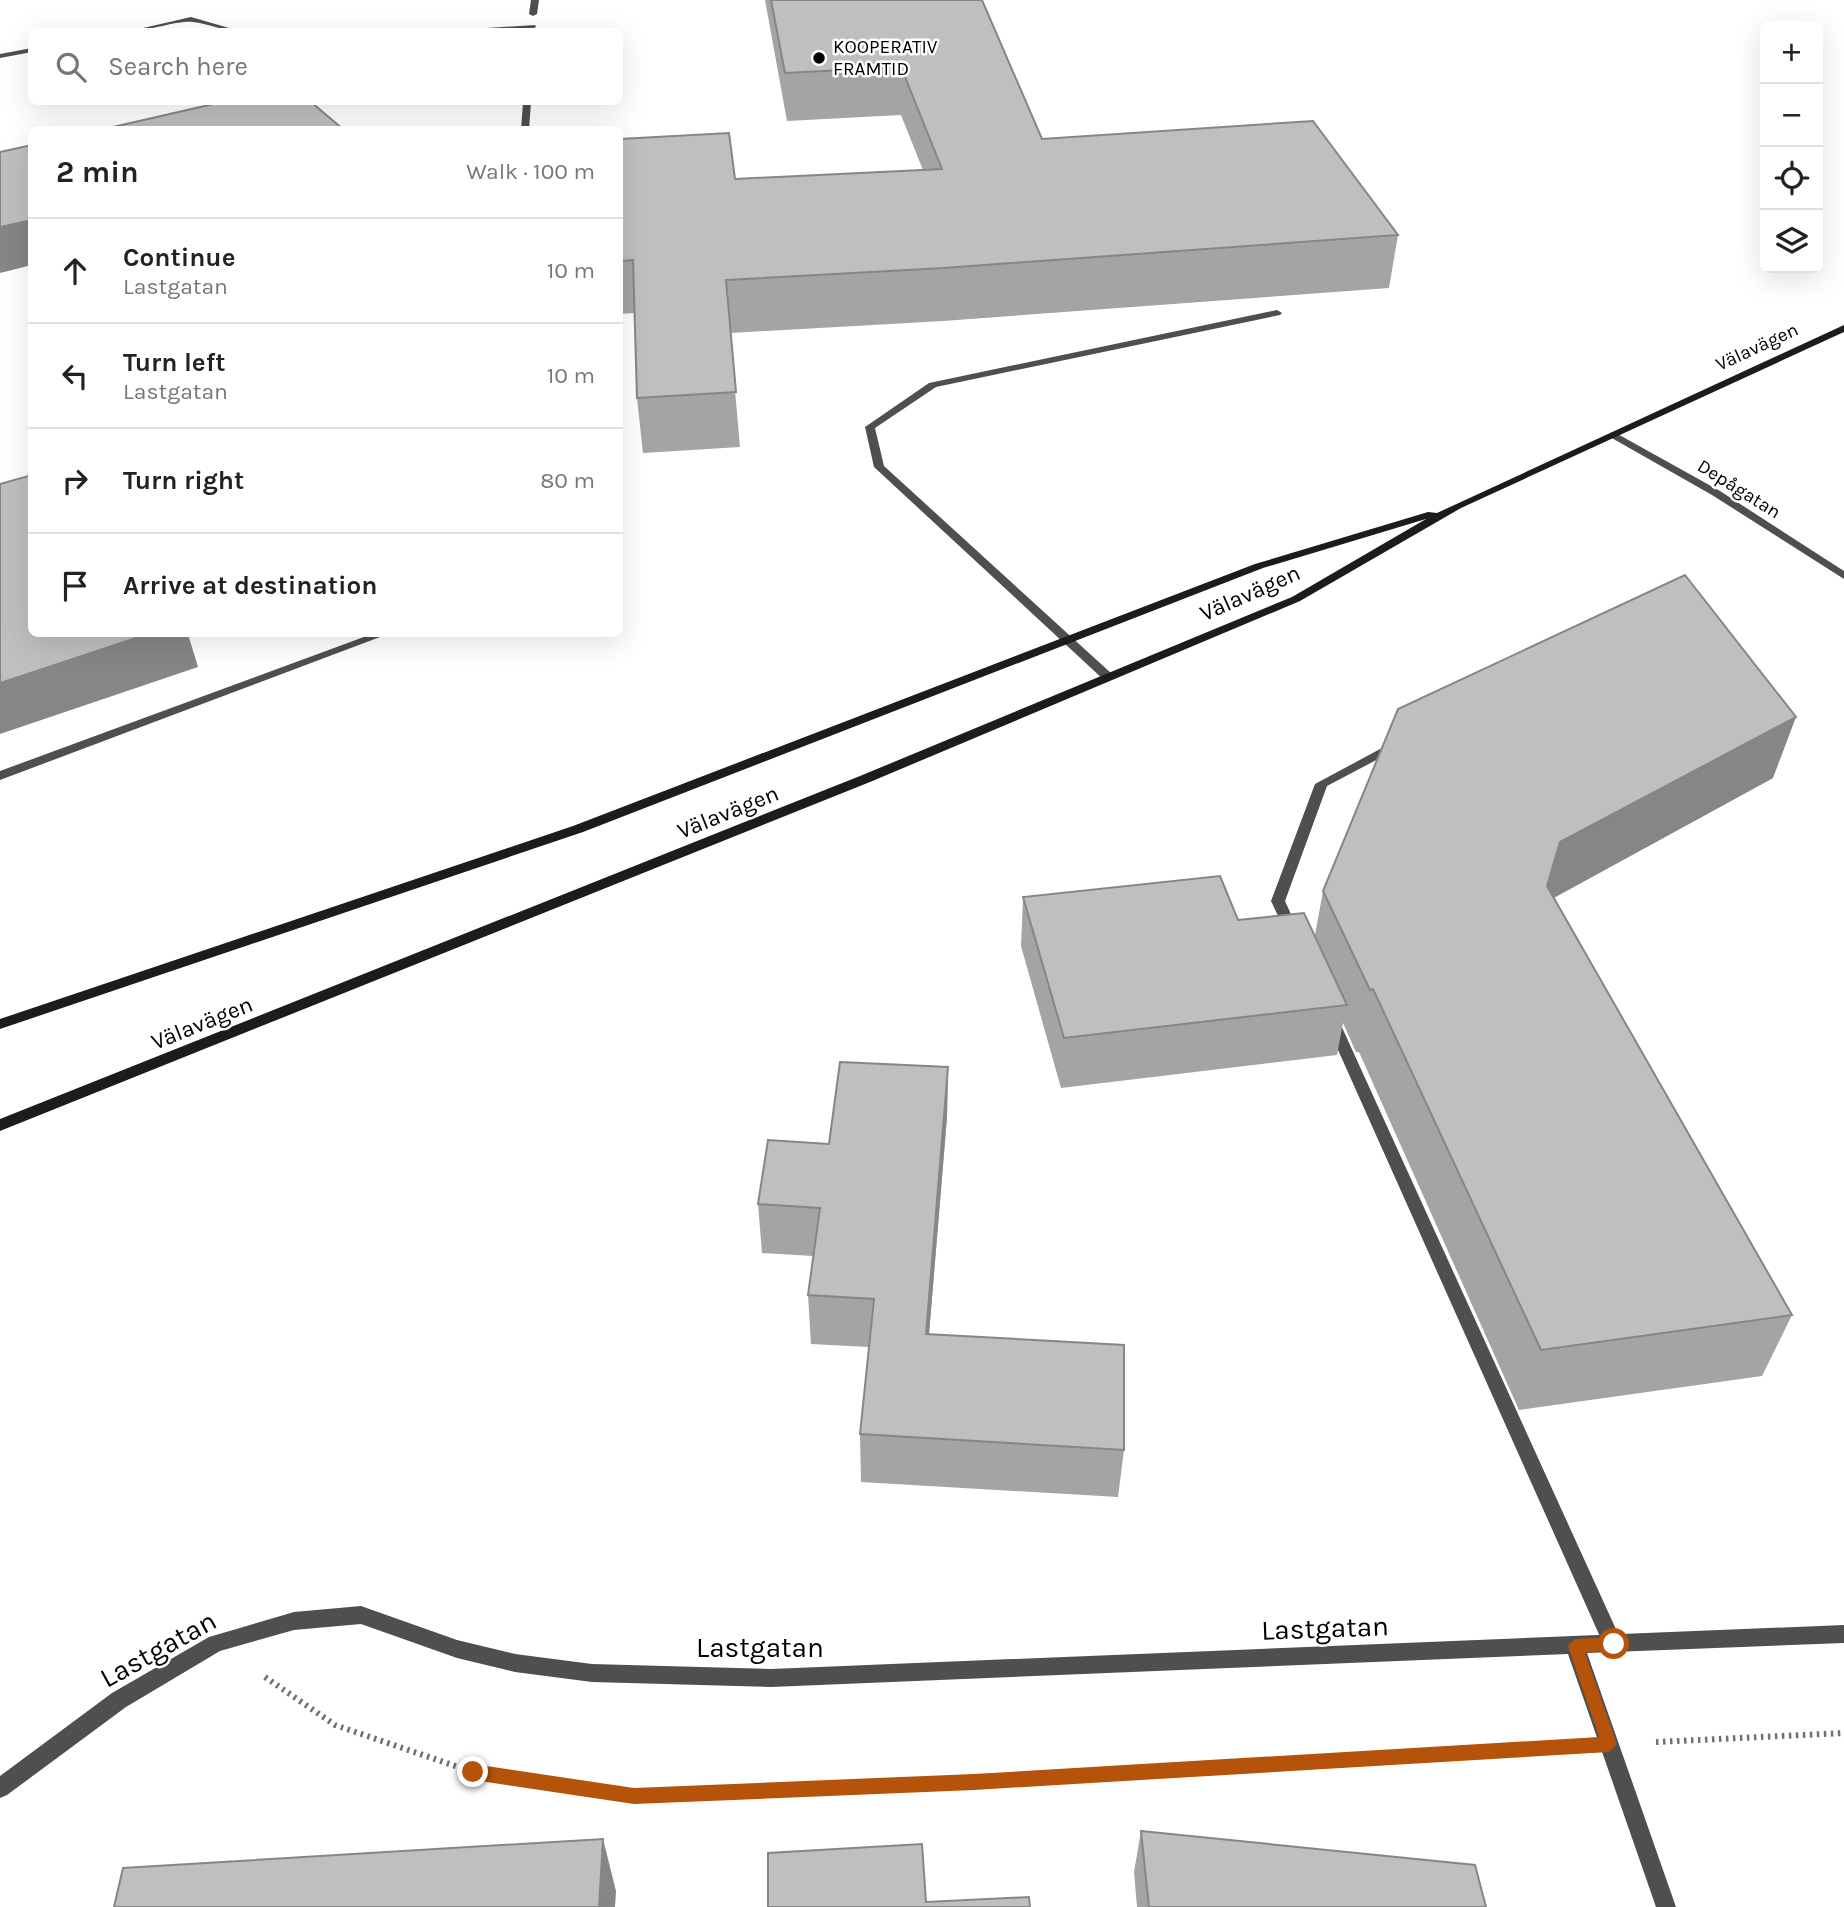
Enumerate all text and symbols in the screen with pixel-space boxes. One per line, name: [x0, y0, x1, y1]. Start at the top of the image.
map controls: [1760, 21, 1823, 273]
button: +: [1760, 21, 1823, 84]
search box: [28, 28, 623, 105]
place label: KOOPERATIV FRAMTID: [833, 36, 938, 80]
icon: search: [52, 48, 90, 86]
marker: KOOPERATIV FRAMTID: [811, 50, 827, 66]
text: Search here: [108, 51, 248, 82]
button: −: [1760, 84, 1823, 147]
button: locate: [1760, 147, 1823, 210]
text: 2 min: [56, 154, 139, 190]
text: Walk · 100 m: [466, 158, 595, 185]
button: layers: [1760, 210, 1823, 273]
text: Continue: [123, 242, 235, 273]
icon: ahead: [56, 252, 94, 290]
text: 10 m: [547, 257, 595, 284]
text: Lastgatan: [123, 273, 228, 300]
street label: Välavägen: [1712, 318, 1802, 376]
text: Turn left: [123, 347, 225, 378]
icon: left: [56, 357, 94, 395]
text: 10 m: [547, 362, 595, 389]
text: Lastgatan: [123, 378, 228, 405]
street label: Depågatan: [1693, 455, 1785, 523]
icon: right: [56, 462, 94, 500]
text: Turn right: [123, 465, 244, 496]
text: 80 m: [540, 467, 595, 494]
street label: Välavägen: [1196, 559, 1304, 627]
icon: arrive: [56, 567, 94, 605]
text: Arrive at destination: [123, 570, 377, 601]
street label: Välavägen: [673, 779, 783, 845]
street label: Välavägen: [147, 990, 257, 1056]
street label: Lastgatan: [94, 1604, 222, 1694]
street label: Lastgatan: [1261, 1609, 1389, 1647]
route start: [1598, 1628, 1629, 1659]
street label: Lastgatan: [696, 1631, 824, 1664]
route end: [457, 1756, 488, 1787]

